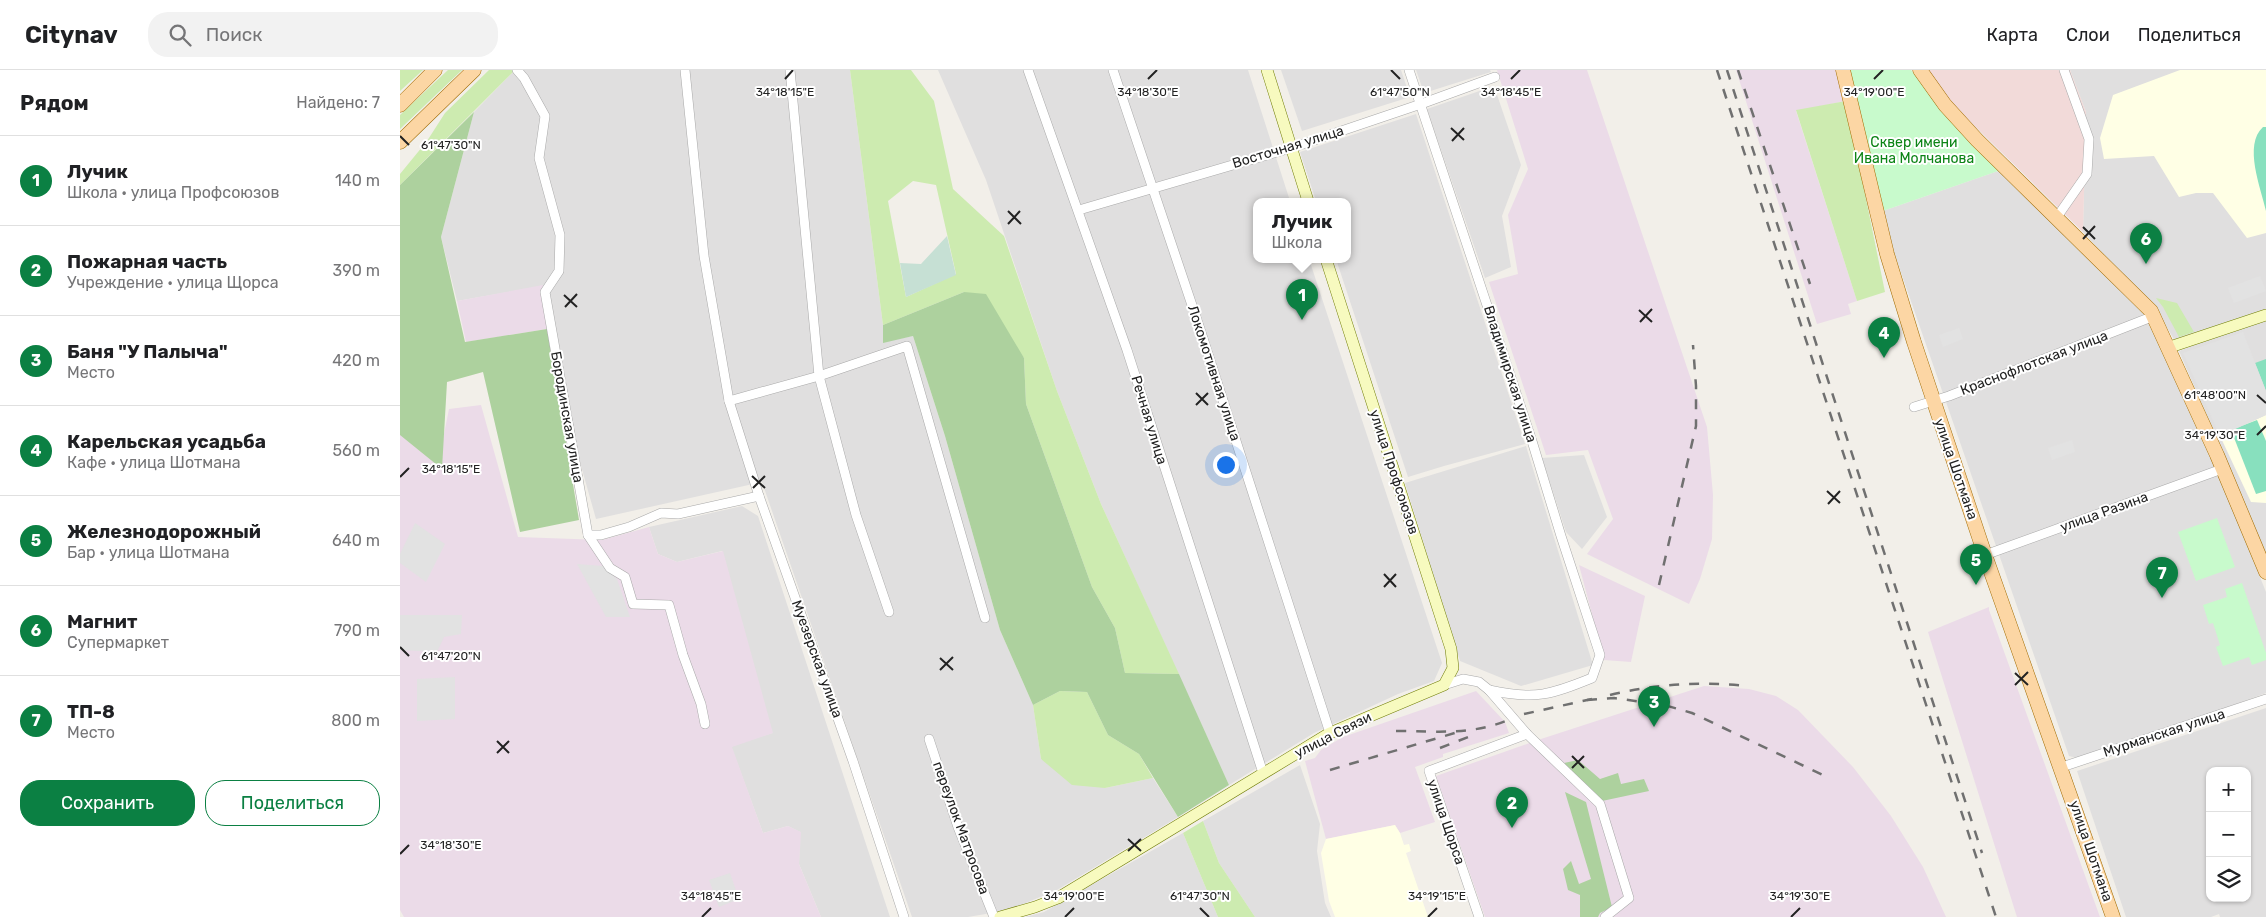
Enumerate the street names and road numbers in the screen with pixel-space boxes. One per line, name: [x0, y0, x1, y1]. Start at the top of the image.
street label: Восточная улица: [1230, 122, 1346, 172]
street label: Локомотивная улица: [1184, 303, 1244, 443]
street label: Владимирская улица: [1480, 303, 1540, 445]
street label: Краснофлотская улица: [1958, 327, 2110, 399]
street label: Бородинская улица: [547, 350, 587, 484]
street label: Речная улица: [1127, 373, 1171, 467]
street label: улица Профсоюзов: [1366, 408, 1422, 537]
street label: улица Шотмана: [1931, 416, 1981, 522]
street label: улица Разина: [2058, 488, 2150, 536]
street label: Муезерская улица: [788, 598, 846, 720]
street label: Мурманская улица: [2101, 705, 2227, 761]
street label: улица Связи: [1292, 708, 1374, 762]
street label: переулок Матросова: [929, 759, 993, 897]
street label: улица Щорса: [1423, 777, 1469, 867]
street label: улица Шотмана: [2066, 798, 2116, 904]

